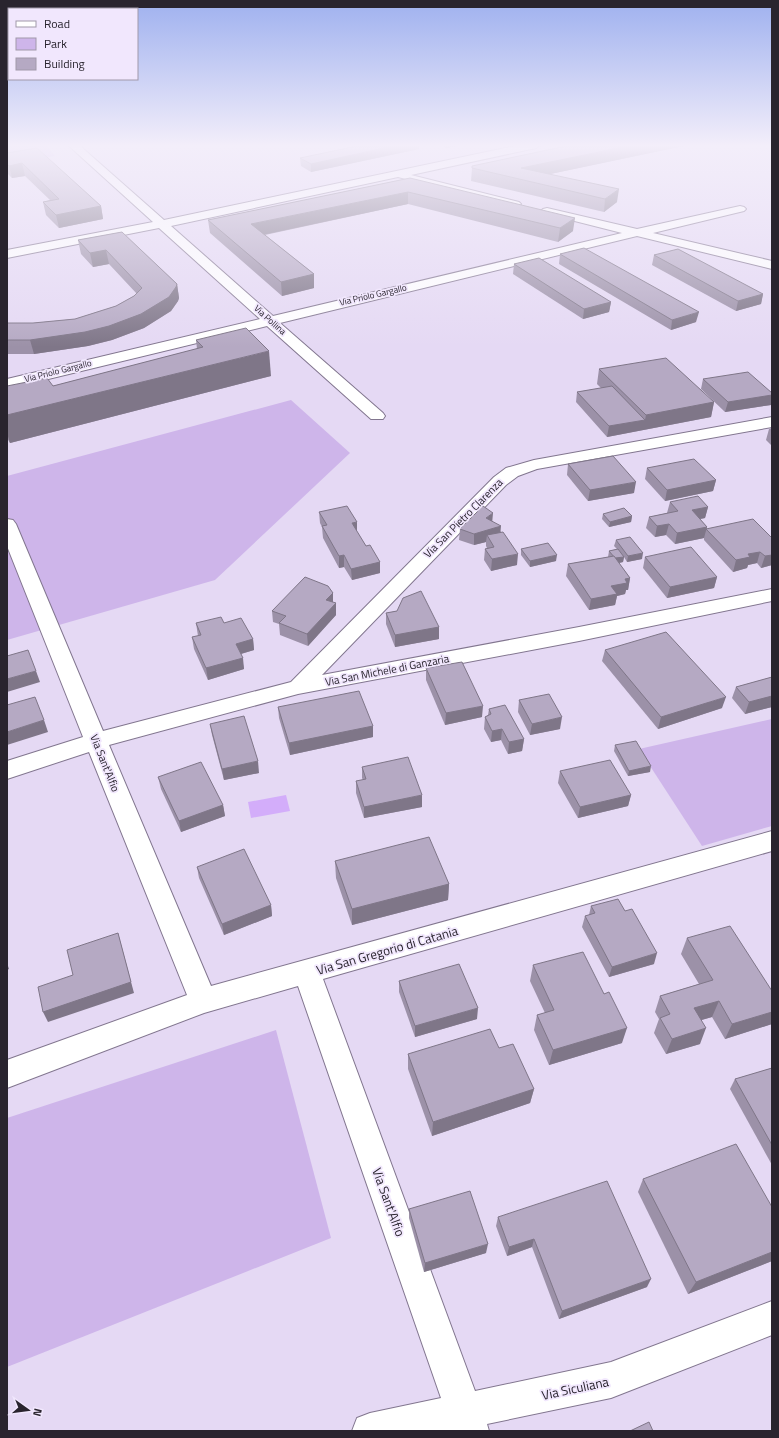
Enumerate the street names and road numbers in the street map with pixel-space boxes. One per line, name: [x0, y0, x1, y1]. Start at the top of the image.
street label: Via Priolo Gargallo: [338, 280, 408, 309]
street label: Via Pollina: [251, 302, 290, 338]
street label: Via Priolo Gargallo: [23, 356, 93, 385]
street label: Via San Pietro Clarenza: [420, 474, 507, 561]
street label: Via San Michele di Ganzaria: [324, 650, 451, 690]
street label: Via Sant'Alfio: [86, 732, 124, 794]
street label: Via San Gregorio di Catania: [314, 920, 461, 980]
street label: Via Sant'Alfio: [367, 1165, 411, 1239]
street label: Via Siculiana: [540, 1371, 611, 1405]

